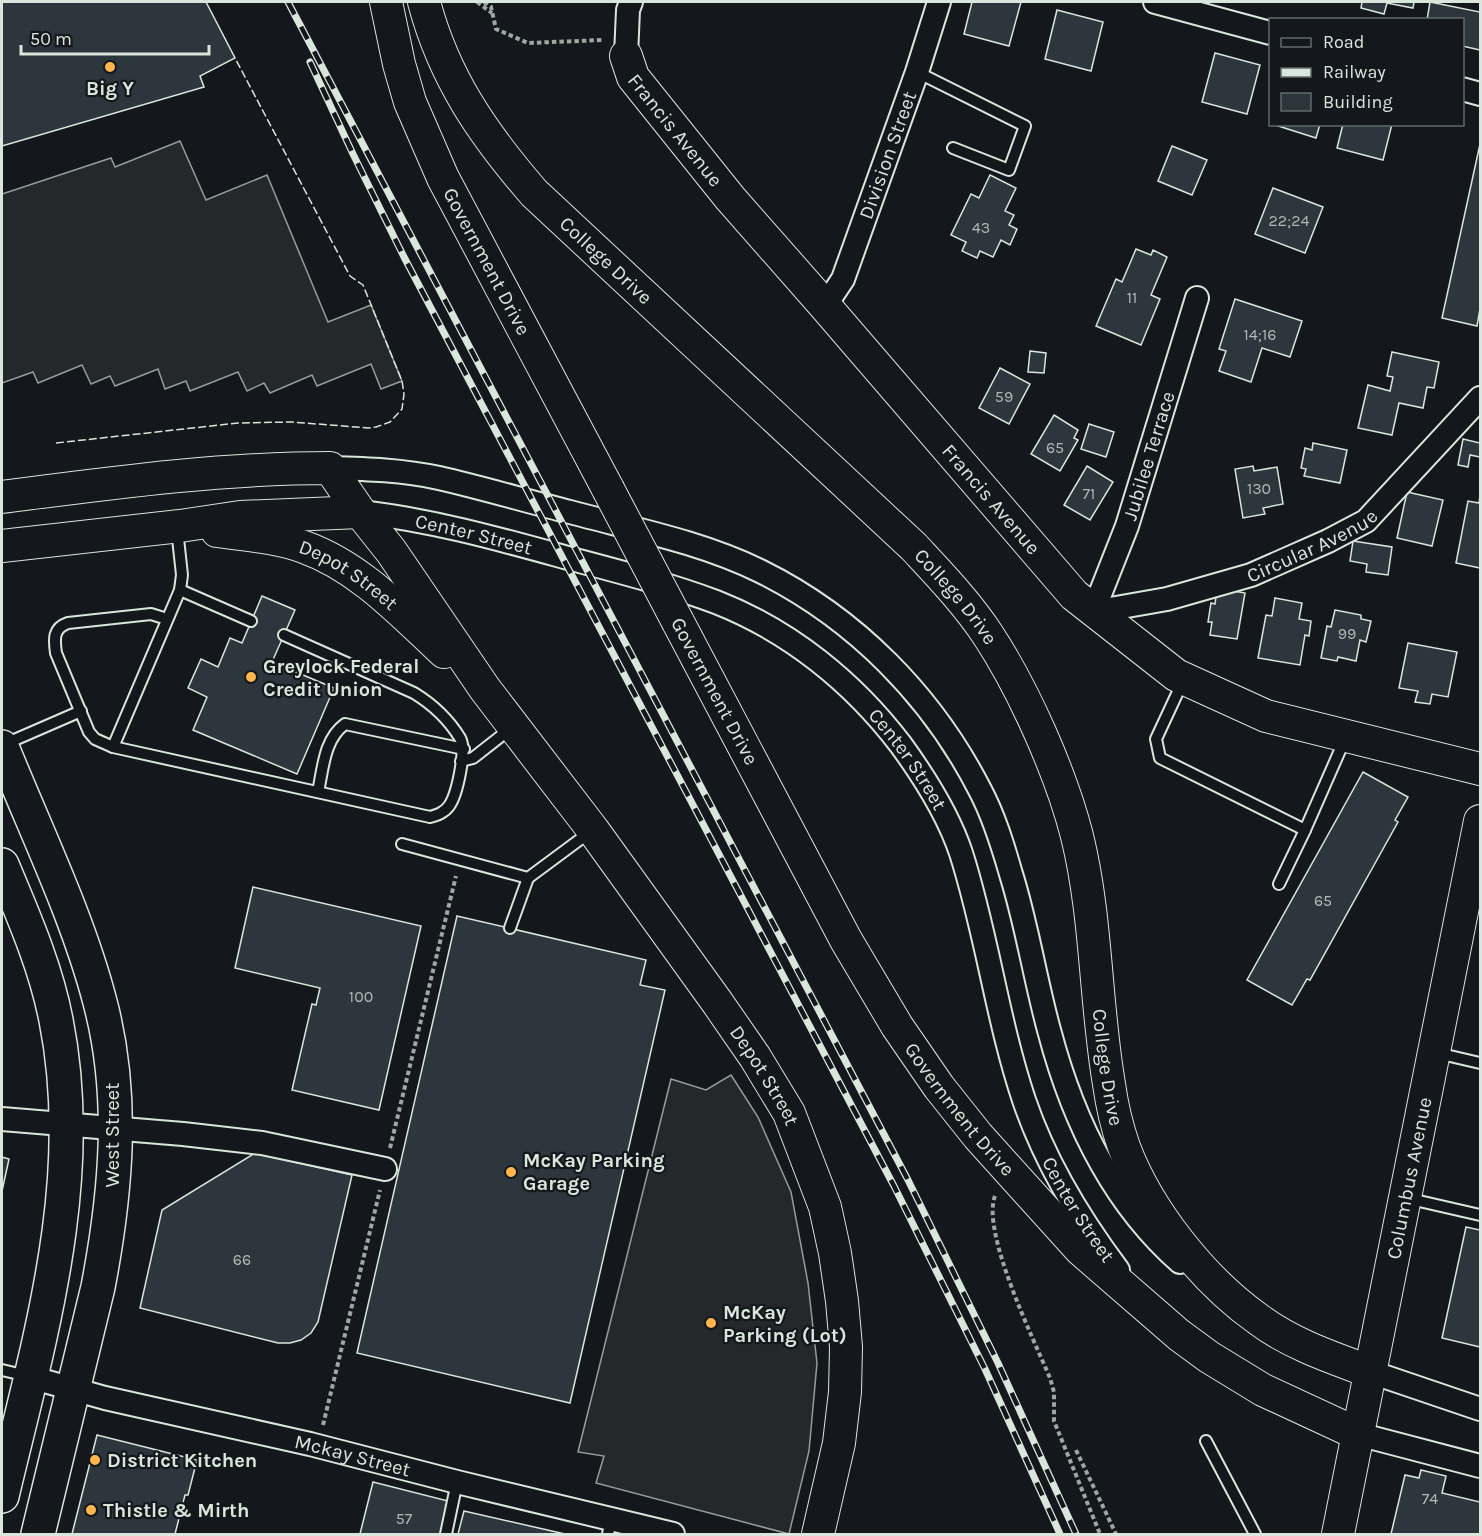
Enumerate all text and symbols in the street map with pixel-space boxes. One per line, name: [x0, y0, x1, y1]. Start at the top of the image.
scale bar: [21, 18, 208, 56]
legend: [1269, 18, 1464, 126]
text: 50 m: [30, 28, 72, 50]
text: Road: [1323, 31, 1364, 53]
marker: Big Y: [103, 60, 117, 74]
text: Railway: [1323, 61, 1386, 83]
street label: Francis Avenue: [623, 69, 727, 191]
place label: Big Y: [86, 77, 134, 100]
street label: Division Street: [854, 88, 921, 222]
text: Building: [1323, 91, 1393, 113]
street label: Government Drive: [438, 184, 535, 339]
house number: 22;24: [1269, 211, 1310, 230]
street label: College Drive: [555, 212, 657, 309]
house number: 43: [972, 218, 990, 237]
house number: 11: [1127, 288, 1137, 307]
house number: 14;16: [1244, 325, 1276, 344]
house number: 59: [995, 387, 1013, 406]
street label: Jubilee Terrace: [1118, 389, 1180, 523]
house number: 65: [1046, 438, 1064, 457]
street label: Francis Avenue: [937, 440, 1045, 559]
house number: 130: [1247, 479, 1271, 498]
house number: 71: [1083, 484, 1095, 503]
street label: Circular Avenue: [1243, 505, 1383, 587]
street label: Center Street: [413, 510, 535, 560]
street label: Depot Street: [296, 535, 403, 615]
street label: College Drive: [909, 544, 1002, 649]
street label: Government Drive: [666, 614, 763, 769]
house number: 99: [1338, 624, 1356, 643]
place label: Greylock Federal Credit Union: [263, 655, 419, 701]
marker: Greylock Federal Credit Union: [244, 670, 258, 684]
street label: Center Street: [864, 704, 951, 814]
house number: 65: [1314, 891, 1332, 910]
house number: 100: [349, 987, 373, 1006]
street label: College Drive: [1088, 1008, 1128, 1128]
street label: Depot Street: [725, 1021, 804, 1129]
street label: Government Drive: [900, 1038, 1019, 1181]
street label: West Street: [101, 1082, 124, 1188]
street label: Columbus Avenue: [1382, 1095, 1437, 1261]
place label: McKay Parking Garage: [523, 1149, 665, 1195]
street label: Center Street: [1037, 1153, 1120, 1267]
marker: McKay Parking Garage: [504, 1165, 518, 1179]
house number: 66: [233, 1250, 251, 1269]
place label: McKay Parking (Lot): [723, 1301, 847, 1347]
marker: McKay Parking (Lot): [704, 1316, 718, 1330]
street label: Mckay Street: [292, 1430, 413, 1482]
place label: District Kitchen: [107, 1449, 257, 1472]
marker: District Kitchen: [88, 1453, 102, 1467]
house number: 74: [1422, 1489, 1438, 1508]
place label: Thistle & Mirth: [103, 1499, 249, 1522]
marker: Thistle & Mirth: [84, 1503, 98, 1517]
house number: 57: [396, 1509, 413, 1528]

